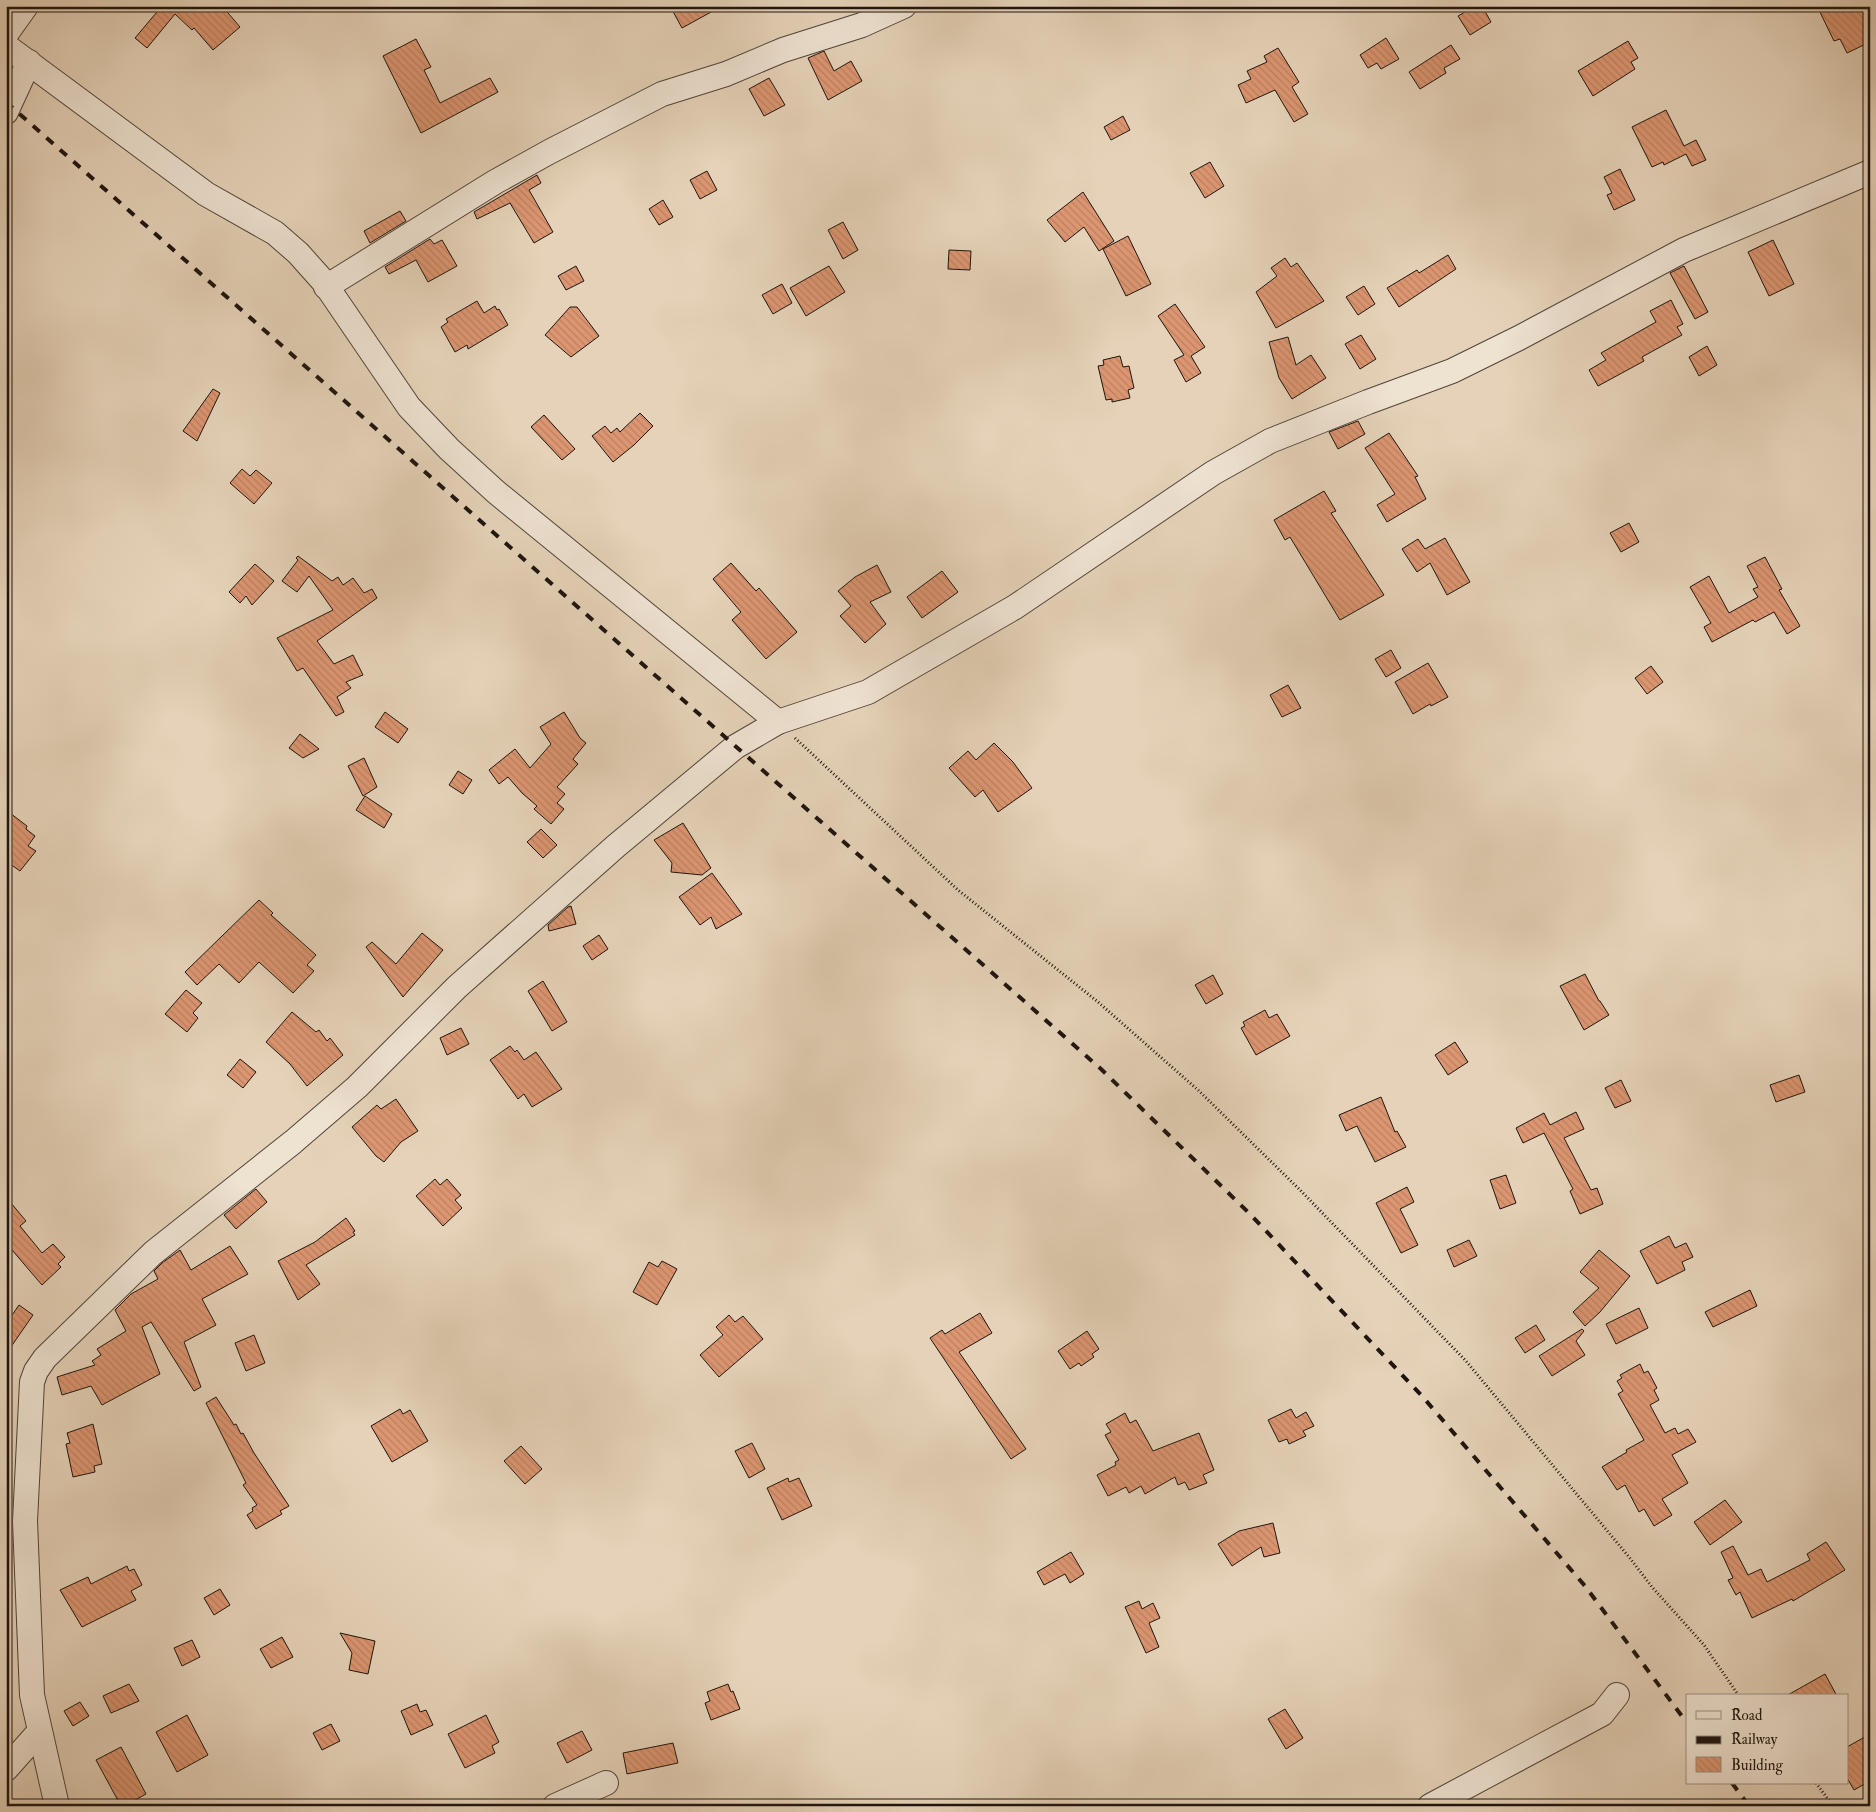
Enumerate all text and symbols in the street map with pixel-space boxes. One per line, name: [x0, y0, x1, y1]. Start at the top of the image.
legend: [1686, 1694, 1848, 1784]
text: Road: [1731, 1706, 1763, 1725]
text: Railway: [1731, 1730, 1778, 1749]
text: Building: [1731, 1756, 1783, 1775]

